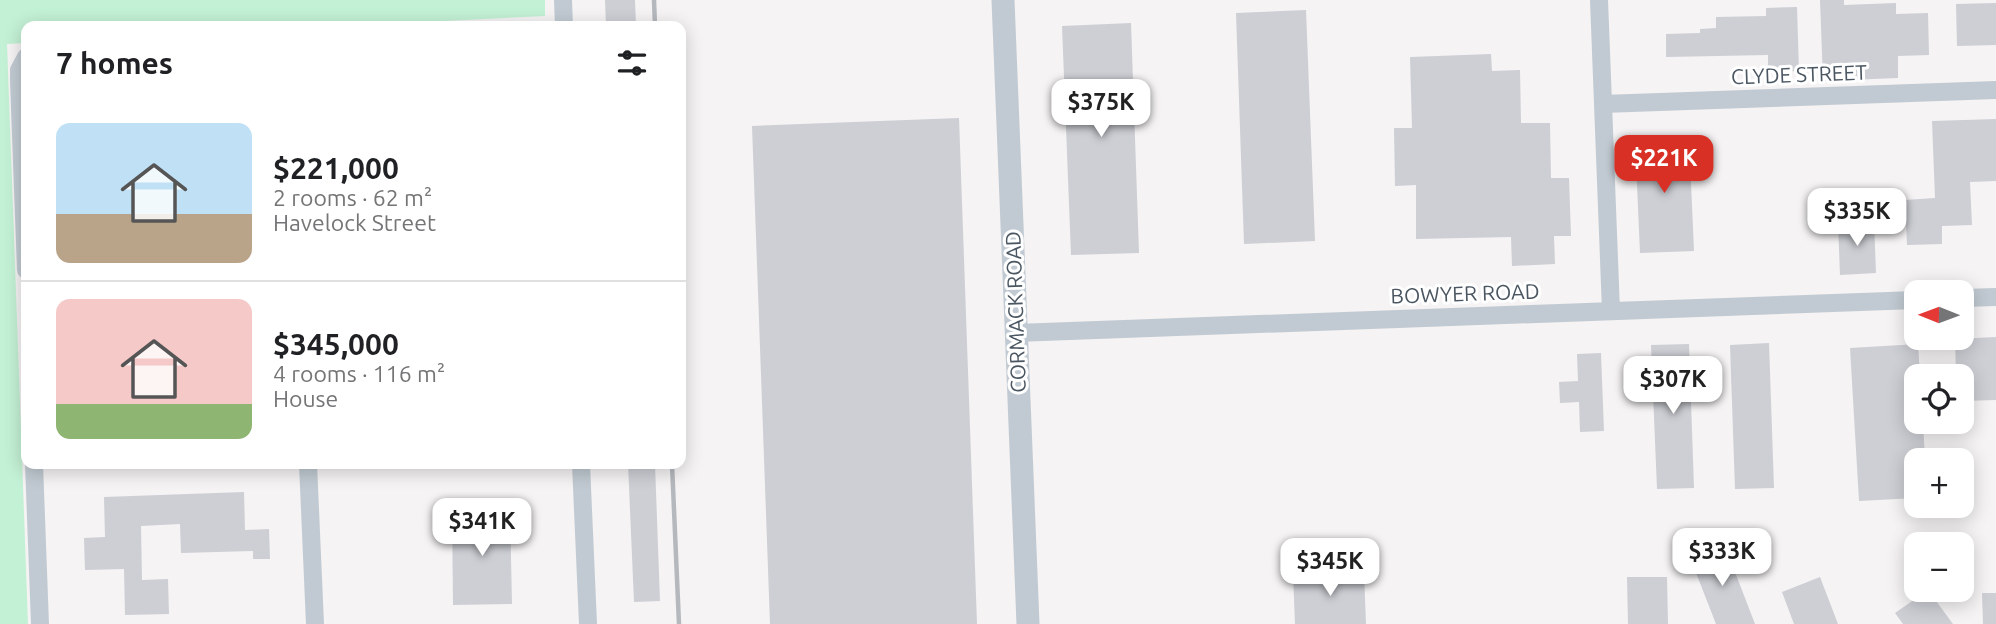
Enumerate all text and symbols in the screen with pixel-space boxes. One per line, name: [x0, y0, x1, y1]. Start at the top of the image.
icon: filters: [613, 44, 651, 82]
text: 7 homes: [56, 46, 173, 80]
street label: CLYDE STREET: [1731, 60, 1868, 88]
pin: $375K: [1052, 80, 1150, 139]
text: $375K: [1067, 89, 1135, 114]
pin: $221K: [1615, 136, 1713, 195]
text: $221K: [1630, 145, 1698, 170]
icon: home: [112, 151, 196, 235]
text: $221,000: [273, 151, 399, 185]
text: 2 rooms · 62 m²: [273, 185, 432, 210]
pin: $335K: [1808, 188, 1906, 248]
text: $335K: [1823, 198, 1891, 223]
text: Havelock Street: [273, 210, 436, 235]
street label: CORMACK ROAD: [1000, 231, 1030, 393]
street label: BOWYER ROAD: [1390, 278, 1540, 308]
north arrow: [1904, 280, 1974, 350]
map controls: [1904, 280, 1974, 602]
icon: home: [112, 327, 196, 411]
text: $345,000: [273, 327, 399, 361]
pin: $307K: [1624, 356, 1722, 416]
text: 4 rooms · 116 m²: [273, 361, 445, 386]
button: locate: [1904, 364, 1974, 434]
text: $307K: [1639, 366, 1707, 391]
text: House: [273, 386, 338, 411]
button: +: [1904, 448, 1974, 518]
pin: $341K: [433, 498, 531, 558]
text: $341K: [448, 508, 516, 533]
pin: $333K: [1673, 528, 1771, 588]
button: −: [1904, 532, 1974, 602]
pin: $345K: [1281, 538, 1379, 598]
text: $333K: [1688, 538, 1756, 563]
text: $345K: [1296, 548, 1364, 573]

